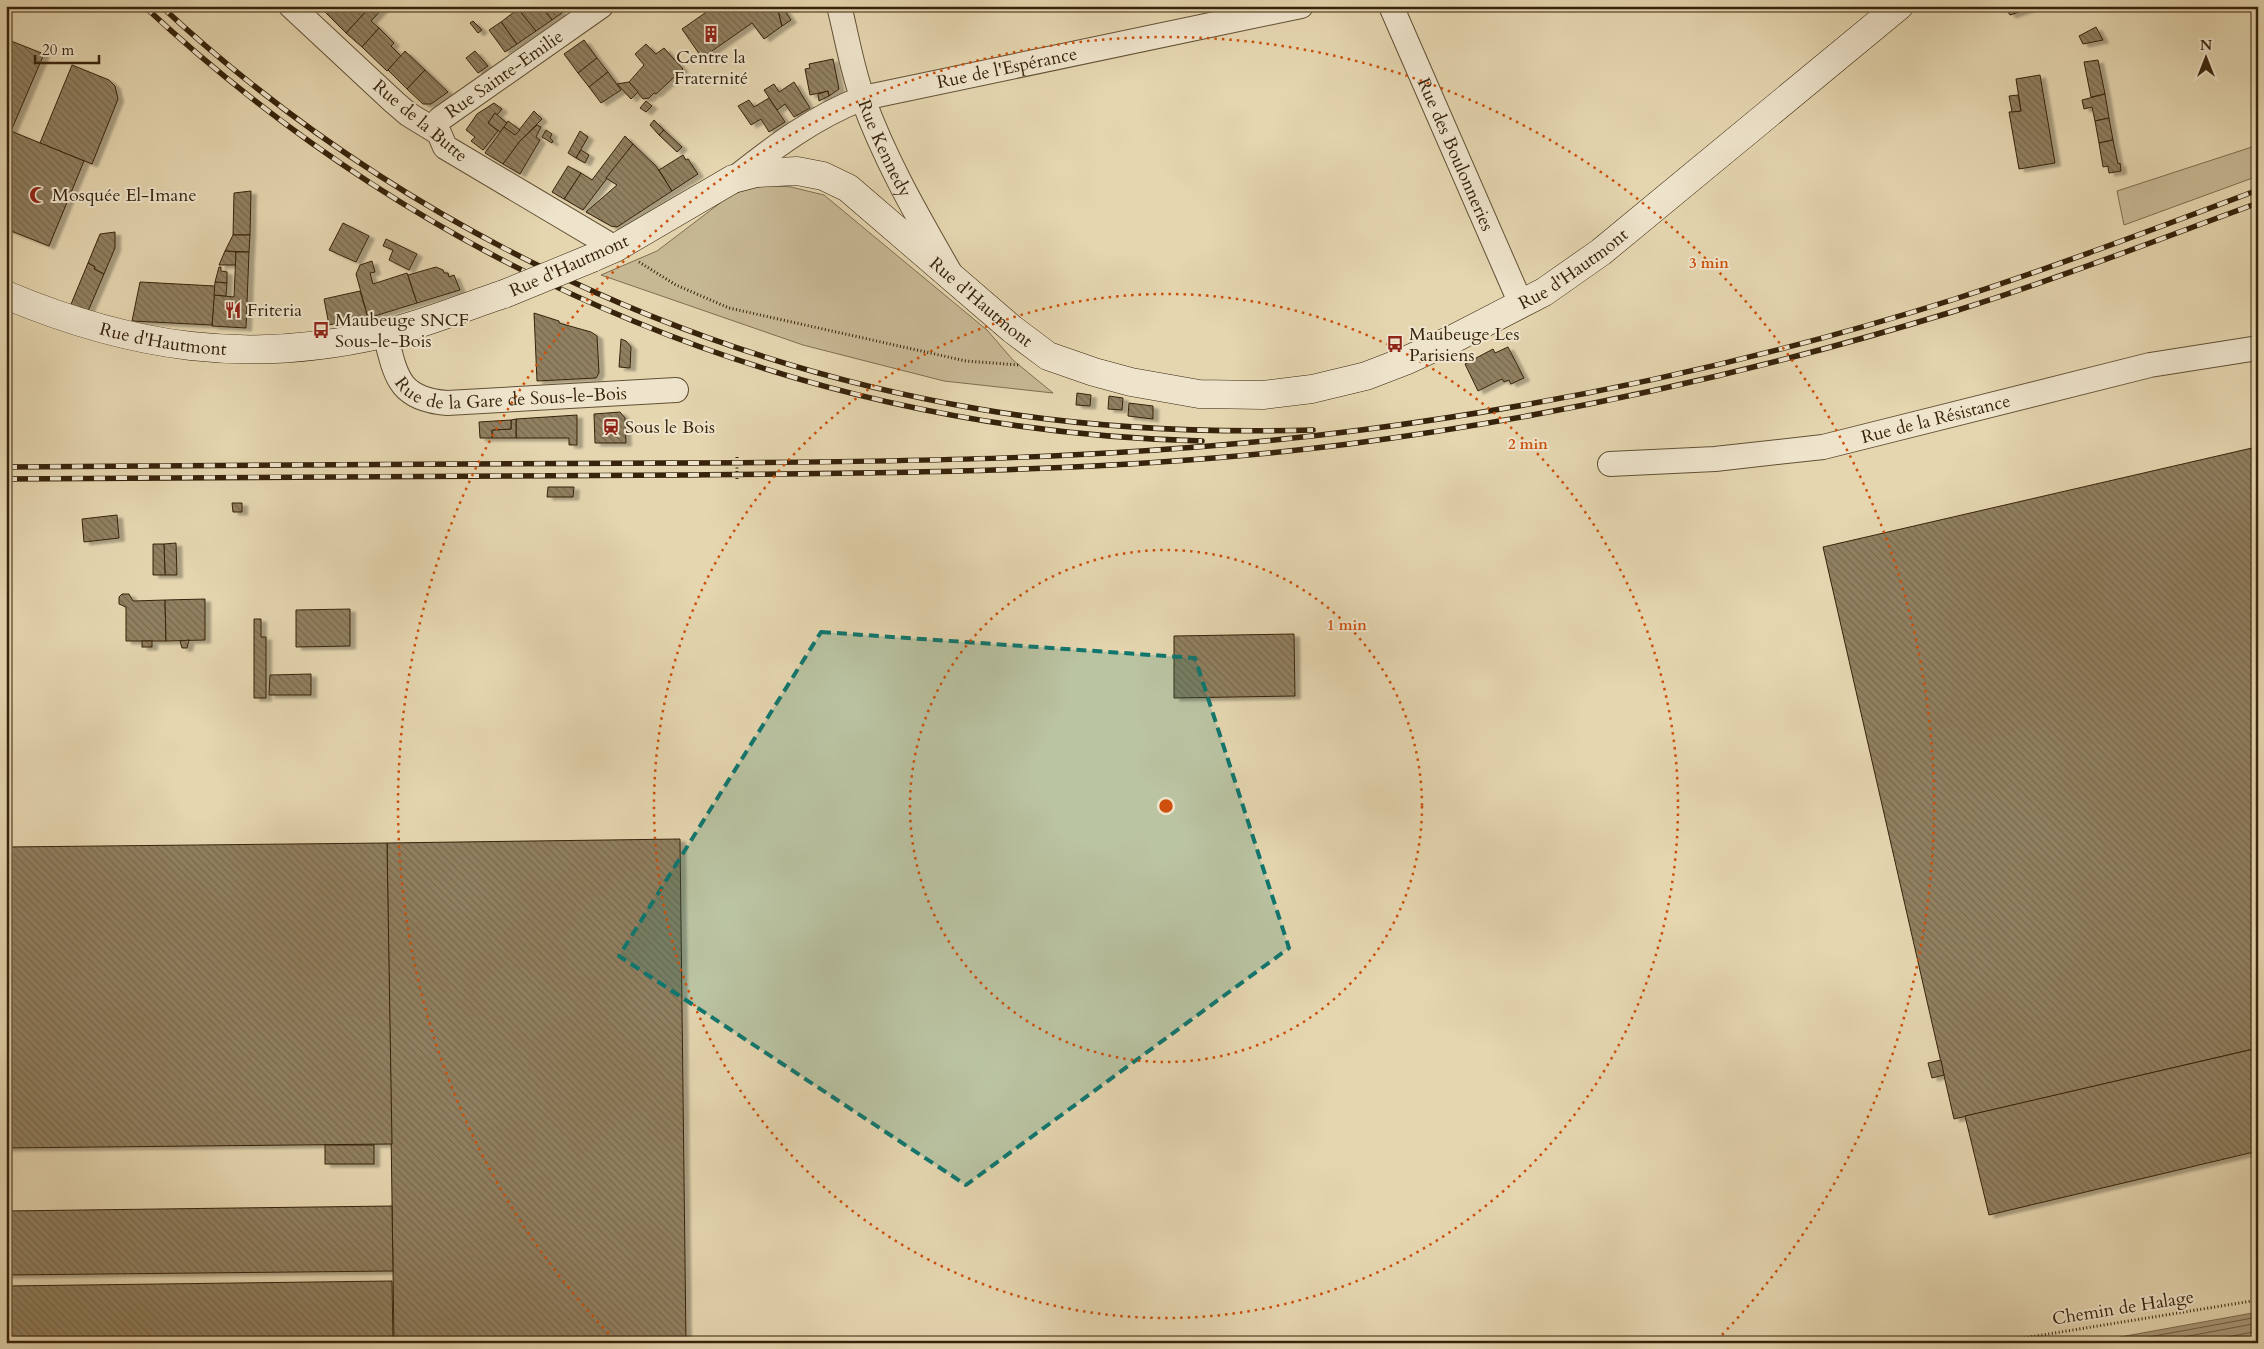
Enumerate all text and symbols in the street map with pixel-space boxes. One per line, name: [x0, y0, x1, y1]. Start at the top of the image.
street label: Rue Sainte-Emilie: [440, 24, 568, 124]
building icon: Centre la Fraternité: [701, 24, 721, 44]
scale bar: [35, 32, 99, 64]
north arrow: [2182, 32, 2232, 82]
text: N: [2200, 36, 2212, 55]
text: 20 m: [42, 40, 74, 60]
street label: Rue de l'Espérance: [935, 41, 1079, 95]
place label: Centre la Fraternité: [674, 45, 748, 91]
street label: Rue de la Butte: [367, 74, 473, 168]
street label: Rue des Boulonneries: [1411, 74, 1500, 235]
street label: Rue Kennedy: [852, 96, 918, 202]
place label: Mosquée El-Imane: [52, 183, 197, 208]
mosque icon: Mosquée El-Imane: [28, 185, 48, 205]
street label: Rue d'Hautmont: [1514, 222, 1633, 316]
street label: Rue d'Hautmont: [505, 228, 633, 304]
street label: Rue d'Hautmont: [924, 251, 1038, 353]
text: 3 min: [1689, 253, 1729, 273]
place label: Friteria: [247, 298, 302, 323]
restaurant icon: Friteria: [223, 300, 243, 320]
place label: Maubeuge SNCF Sous-le-Bois: [335, 308, 469, 354]
street label: Rue d'Hautmont: [97, 316, 227, 361]
bus stop icon: Maubeuge SNCF Sous-le-Bois: [311, 320, 331, 340]
place label: Maubeuge Les Parisiens: [1409, 322, 1520, 368]
bus stop icon: Maubeuge Les Parisiens: [1385, 334, 1405, 354]
street label: Rue de la Gare de Sous-le-Bois: [389, 371, 627, 416]
street label: Rue de la Résistance: [1858, 388, 2013, 449]
place label: Sous le Bois: [625, 415, 715, 440]
station icon: Sous le Bois: [601, 417, 621, 437]
text: 2 min: [1508, 434, 1548, 454]
text: 1 min: [1327, 615, 1367, 635]
centre of rings: [1157, 797, 1175, 815]
street label: Chemin de Halage: [2050, 1284, 2196, 1332]

